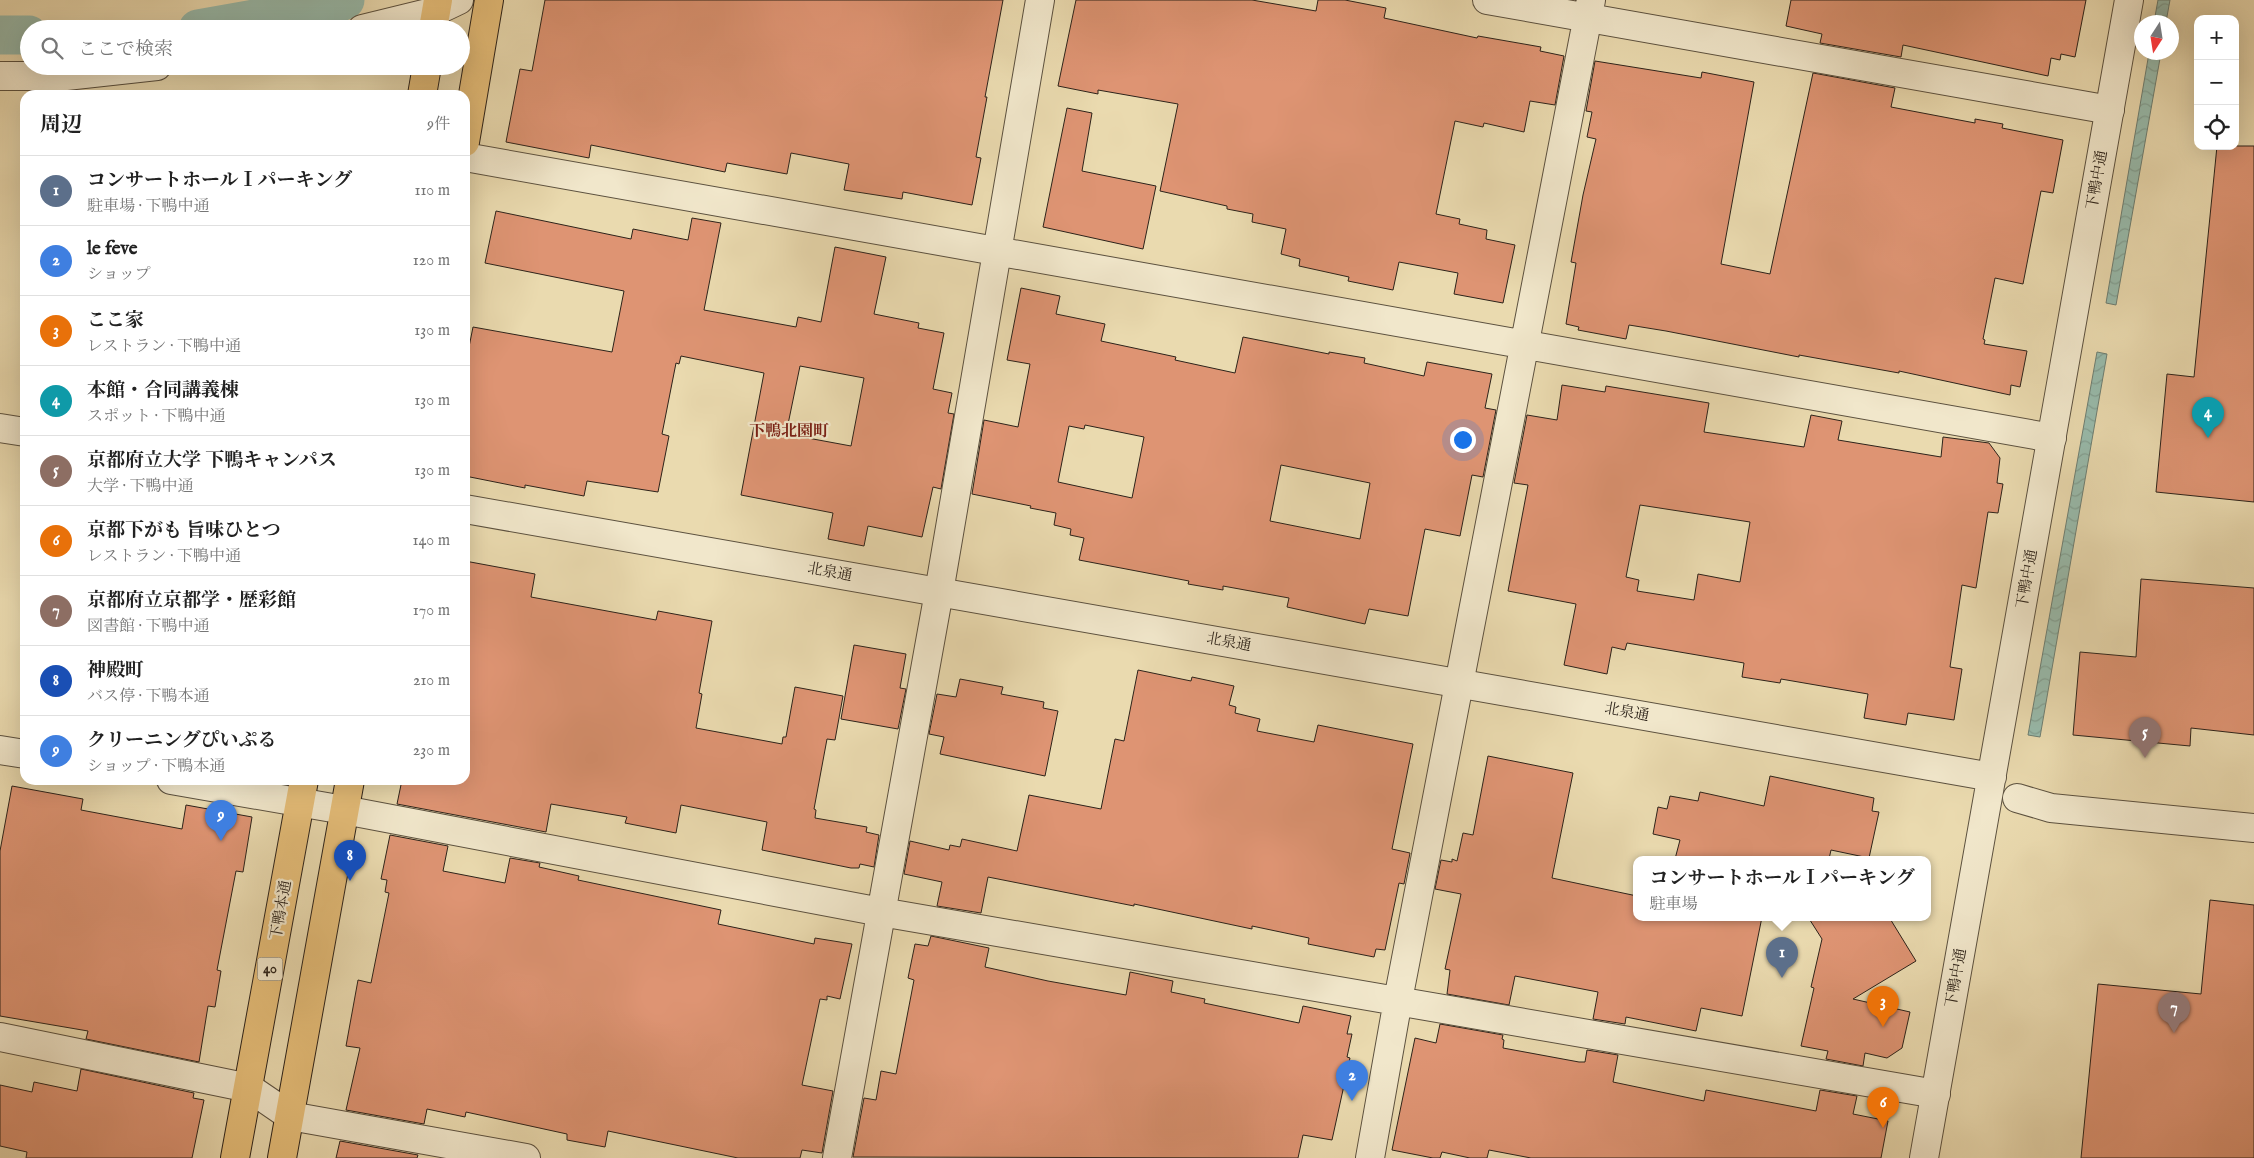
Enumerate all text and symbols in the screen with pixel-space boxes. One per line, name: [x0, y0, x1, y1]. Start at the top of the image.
north arrow: [2134, 15, 2179, 60]
map controls: [2194, 15, 2239, 150]
button: +: [2194, 15, 2239, 60]
search box: [20, 20, 470, 75]
icon: search: [38, 34, 66, 62]
text: ここで検索: [78, 38, 173, 62]
button: −: [2194, 60, 2239, 105]
button: locate: [2194, 105, 2239, 150]
text: 周辺: [40, 112, 82, 139]
text: 9件: [427, 115, 450, 135]
street label: 下鴨中通: [2082, 149, 2112, 211]
text: コンサートホールⅠパーキング: [87, 169, 352, 193]
text: 1: [53, 181, 59, 201]
text: 110 m: [414, 181, 450, 201]
text: 駐車場 · 下鴨中通: [87, 197, 210, 217]
text: le feve: [87, 237, 138, 261]
text: 2: [52, 251, 60, 271]
text: 120 m: [413, 251, 450, 271]
text: ショップ: [87, 265, 151, 285]
text: ここ家: [87, 309, 144, 333]
text: 3: [53, 321, 59, 341]
text: 130 m: [414, 321, 450, 341]
text: レストラン · 下鴨中通: [87, 337, 241, 357]
text: 本館・合同講義棟: [87, 379, 239, 403]
text: 4: [52, 391, 60, 411]
text: 130 m: [414, 391, 450, 411]
pin: 4: [2192, 397, 2224, 438]
text: スポット · 下鴨中通: [87, 407, 226, 427]
district label: 下鴨北園町: [749, 422, 829, 442]
your location: [1450, 427, 1476, 453]
text: 京都府立大学 下鴨キャンパス: [87, 449, 337, 473]
text: 5: [53, 461, 59, 481]
text: 130 m: [414, 461, 450, 481]
text: 大学 · 下鴨中通: [87, 477, 194, 497]
text: 京都下がも 旨味ひとつ: [87, 519, 281, 543]
text: 6: [53, 531, 59, 551]
text: 140 m: [412, 531, 450, 551]
text: レストラン · 下鴨中通: [87, 547, 241, 567]
street label: 下鴨中通: [2012, 548, 2042, 610]
street label: 北泉通: [806, 559, 854, 585]
text: 京都府立京都学・歴彩館: [87, 589, 296, 613]
text: 7: [52, 601, 60, 621]
text: 170 m: [413, 601, 450, 621]
text: 図書館 · 下鴨中通: [87, 617, 210, 637]
street label: 北泉通: [1205, 629, 1253, 655]
text: 神殿町: [87, 659, 144, 683]
text: 8: [53, 671, 59, 691]
text: 210 m: [413, 671, 450, 691]
text: バス停 · 下鴨本通: [87, 687, 210, 707]
street label: 北泉通: [1603, 699, 1651, 725]
pin: 5: [2129, 717, 2161, 758]
text: クリーニングぴいぷる: [87, 729, 277, 753]
text: 9: [53, 741, 59, 761]
text: 230 m: [413, 741, 450, 761]
text: ショップ · 下鴨本通: [87, 757, 225, 777]
pin: 9: [205, 800, 237, 841]
pin: 8: [334, 840, 366, 881]
popup: [1633, 856, 1931, 921]
text: コンサートホールⅠパーキング: [1649, 867, 1915, 891]
street label: 下鴨本通: [266, 879, 296, 941]
text: 駐車場: [1649, 895, 1697, 915]
pin: 1: [1766, 937, 1798, 978]
street label: 下鴨中通: [1941, 947, 1971, 1009]
road number: 40: [258, 958, 282, 981]
pin: 3: [1867, 986, 1899, 1027]
pin: 7: [2158, 992, 2190, 1033]
pin: 2: [1336, 1060, 1368, 1101]
pin: 6: [1867, 1087, 1899, 1128]

